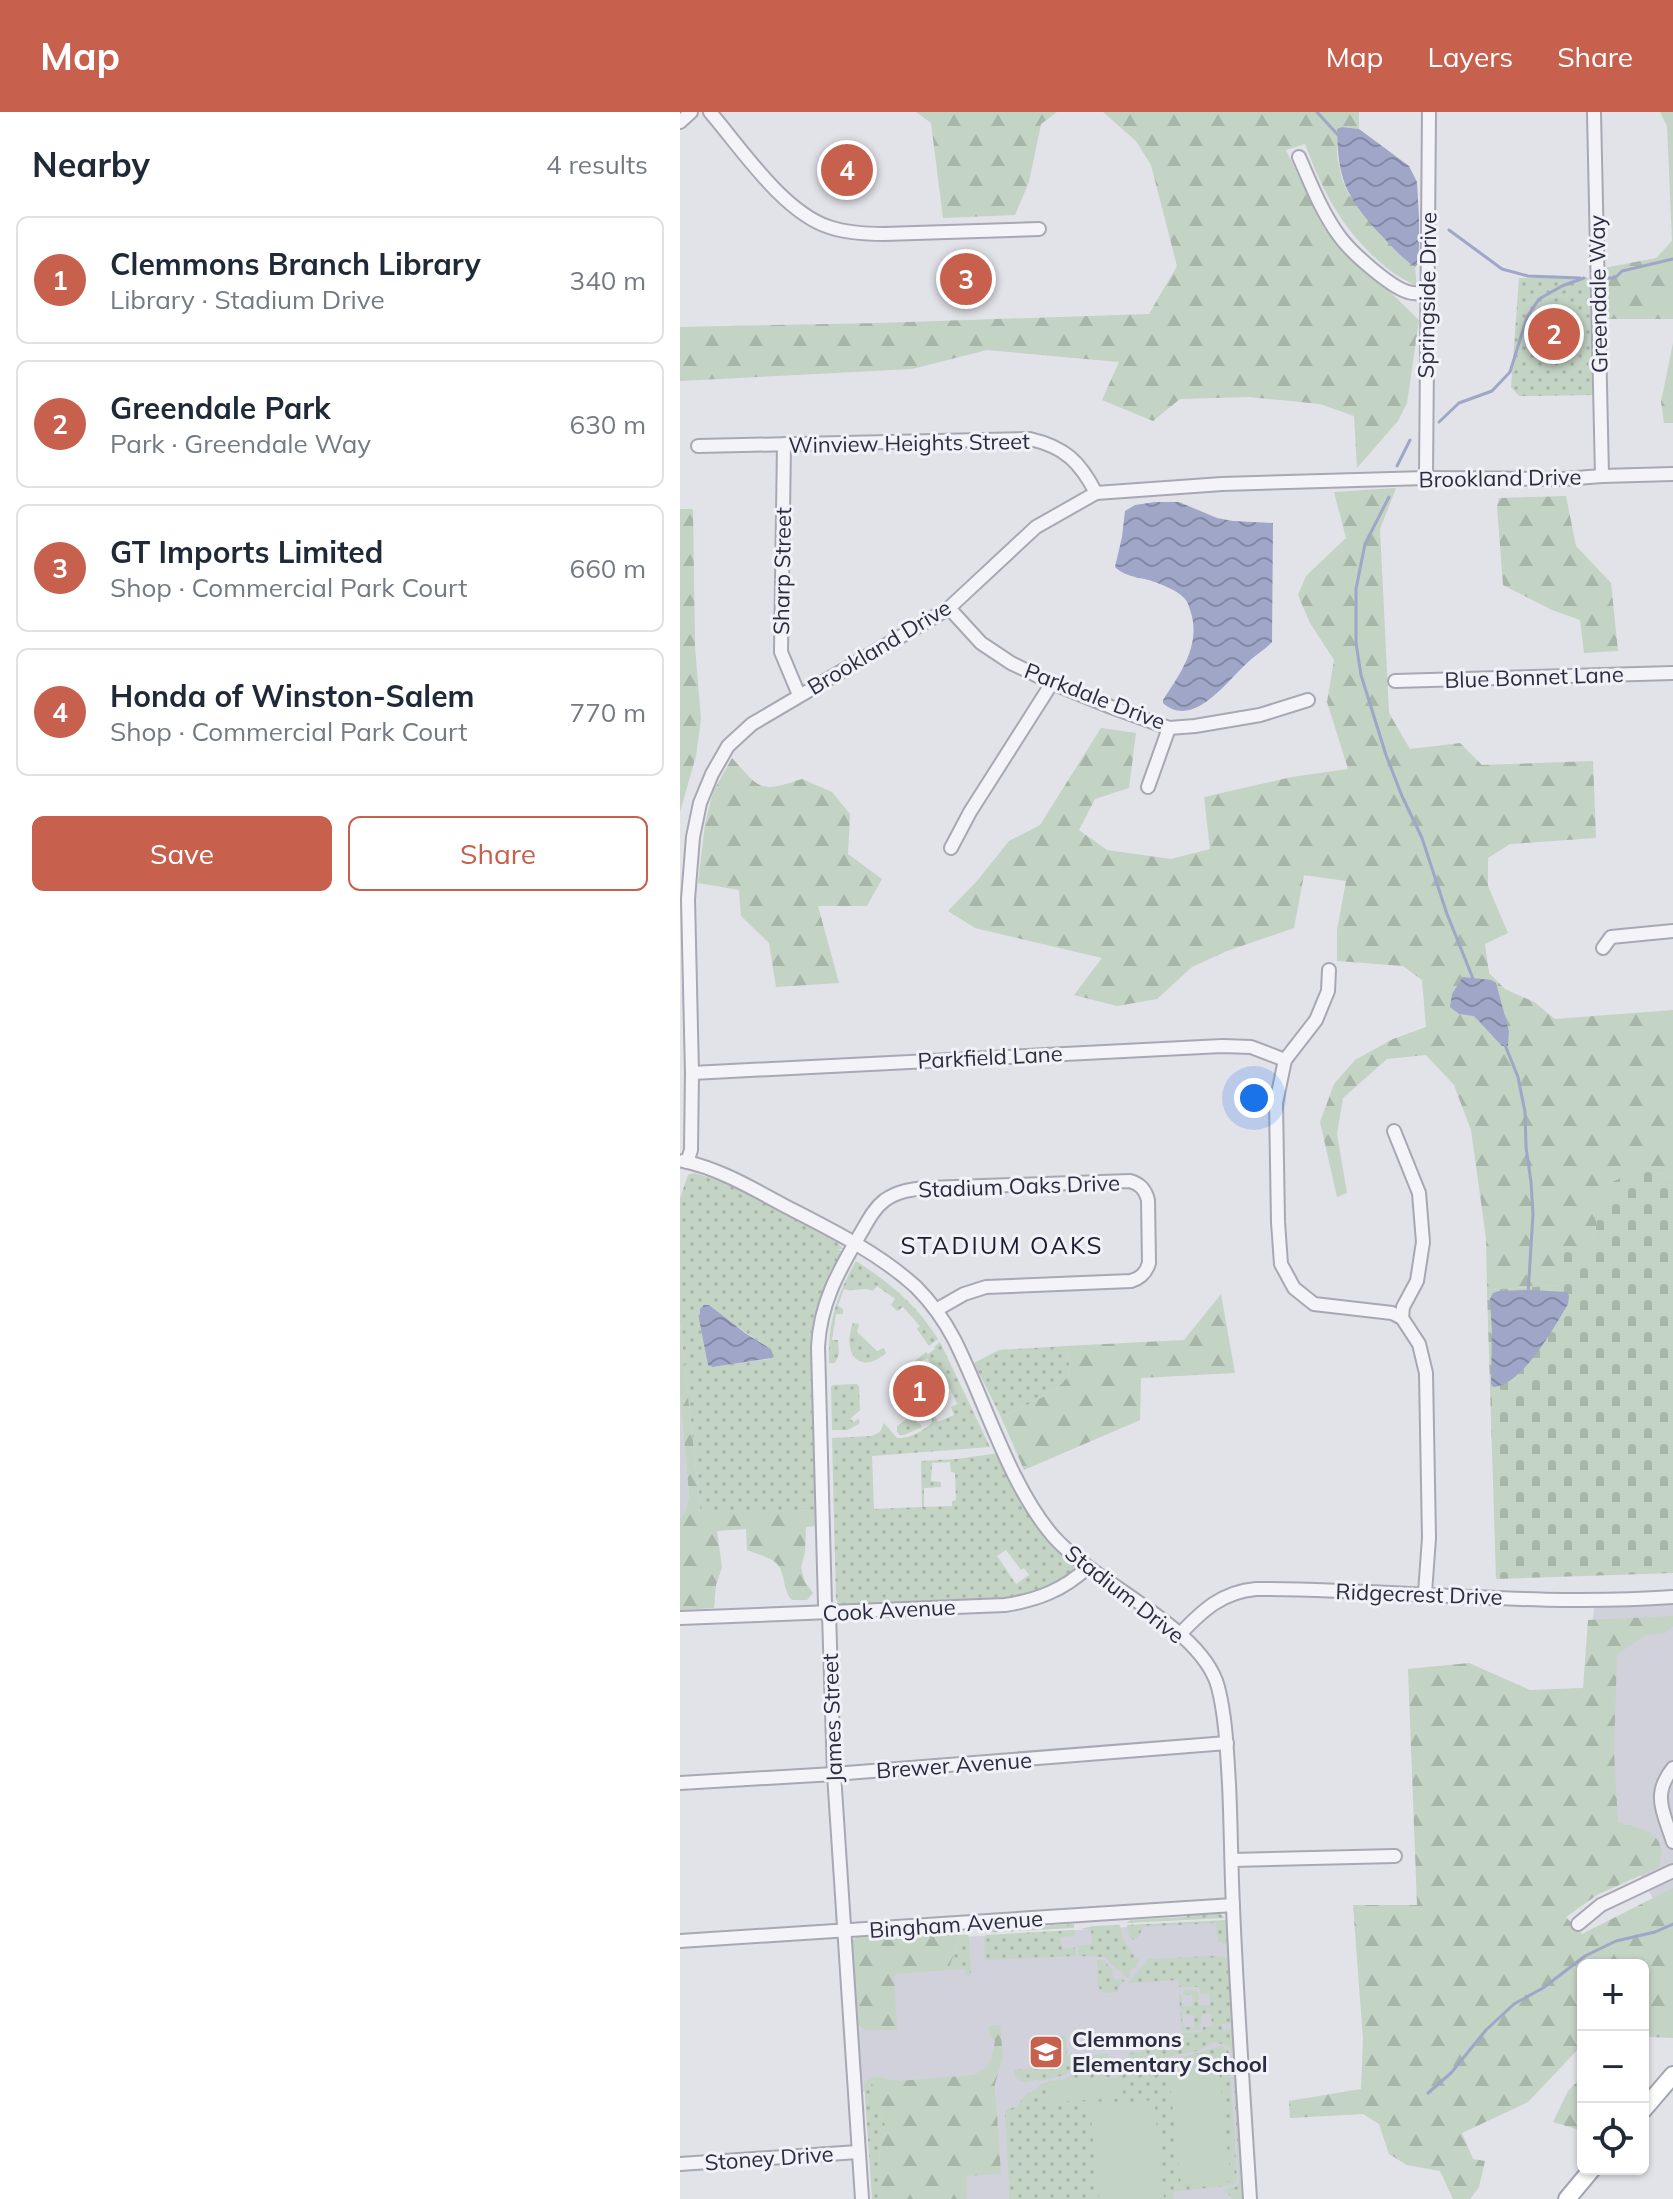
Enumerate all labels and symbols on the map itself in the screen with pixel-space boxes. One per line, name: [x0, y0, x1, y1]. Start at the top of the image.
pin: 4: [821, 140, 873, 200]
street label: Springside Drive: [1412, 212, 1442, 378]
street label: Greendale Way: [1583, 214, 1613, 373]
pin: 3: [940, 249, 992, 309]
pin: 2: [1528, 304, 1580, 364]
street label: Winview Heights Street: [788, 427, 1030, 459]
street label: Brookland Drive: [1418, 463, 1582, 493]
street label: Sharp Street: [767, 507, 797, 635]
street label: Brookland Drive: [802, 593, 956, 701]
street label: Parkdale Drive: [1021, 656, 1169, 736]
street label: Blue Bonnet Lane: [1444, 660, 1624, 694]
street label: Parkfield Lane: [917, 1039, 1063, 1075]
your location: [1234, 1078, 1274, 1118]
street label: Stadium Oaks Drive: [918, 1168, 1120, 1204]
district label: STADIUM OAKS: [901, 1230, 1103, 1260]
pin: 1: [893, 1361, 945, 1421]
street label: Stadium Drive: [1060, 1539, 1190, 1649]
street label: Ridgecrest Drive: [1335, 1577, 1503, 1611]
street label: Cook Avenue: [822, 1593, 956, 1627]
street label: James Street: [816, 1653, 848, 1783]
street label: Brewer Avenue: [875, 1746, 1033, 1784]
street label: Bingham Avenue: [868, 1904, 1044, 1944]
place label: Clemmons Elementary School: [1072, 2025, 1268, 2078]
school or university icon: Clemmons Elementary School: [1027, 2033, 1065, 2071]
street label: Stoney Drive: [704, 2140, 834, 2176]

